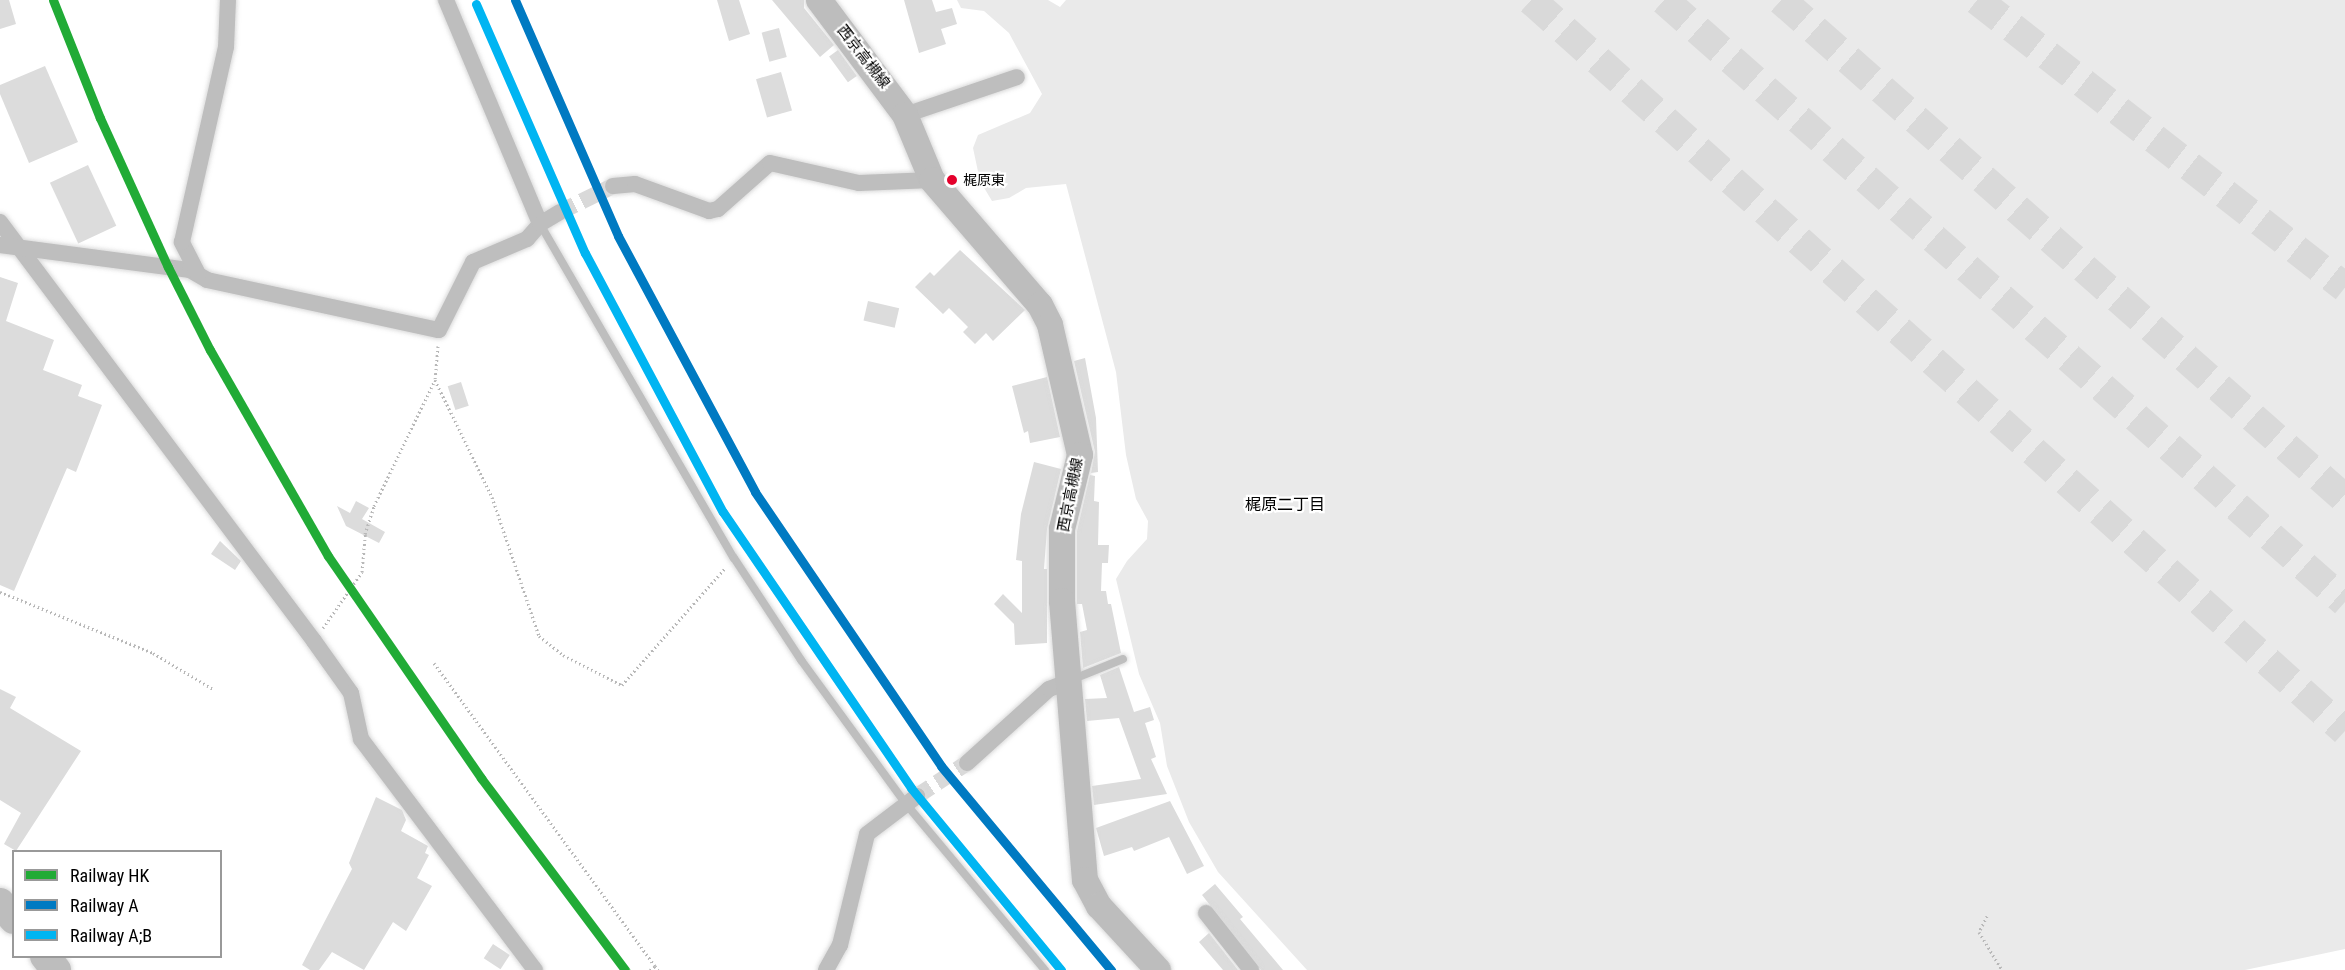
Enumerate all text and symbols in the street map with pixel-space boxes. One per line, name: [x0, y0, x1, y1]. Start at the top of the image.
street label: 西京高槻線: [833, 22, 893, 92]
place label: 梶原東: [963, 172, 1005, 188]
marker: 梶原東: [946, 174, 958, 186]
street label: 西京高槻線: [1055, 456, 1087, 534]
district label: 梶原二丁目: [1245, 495, 1325, 515]
legend: [12, 850, 222, 958]
text: Railway HK: [70, 865, 149, 886]
text: Railway A: [70, 895, 139, 916]
text: Railway A;B: [70, 925, 152, 946]

